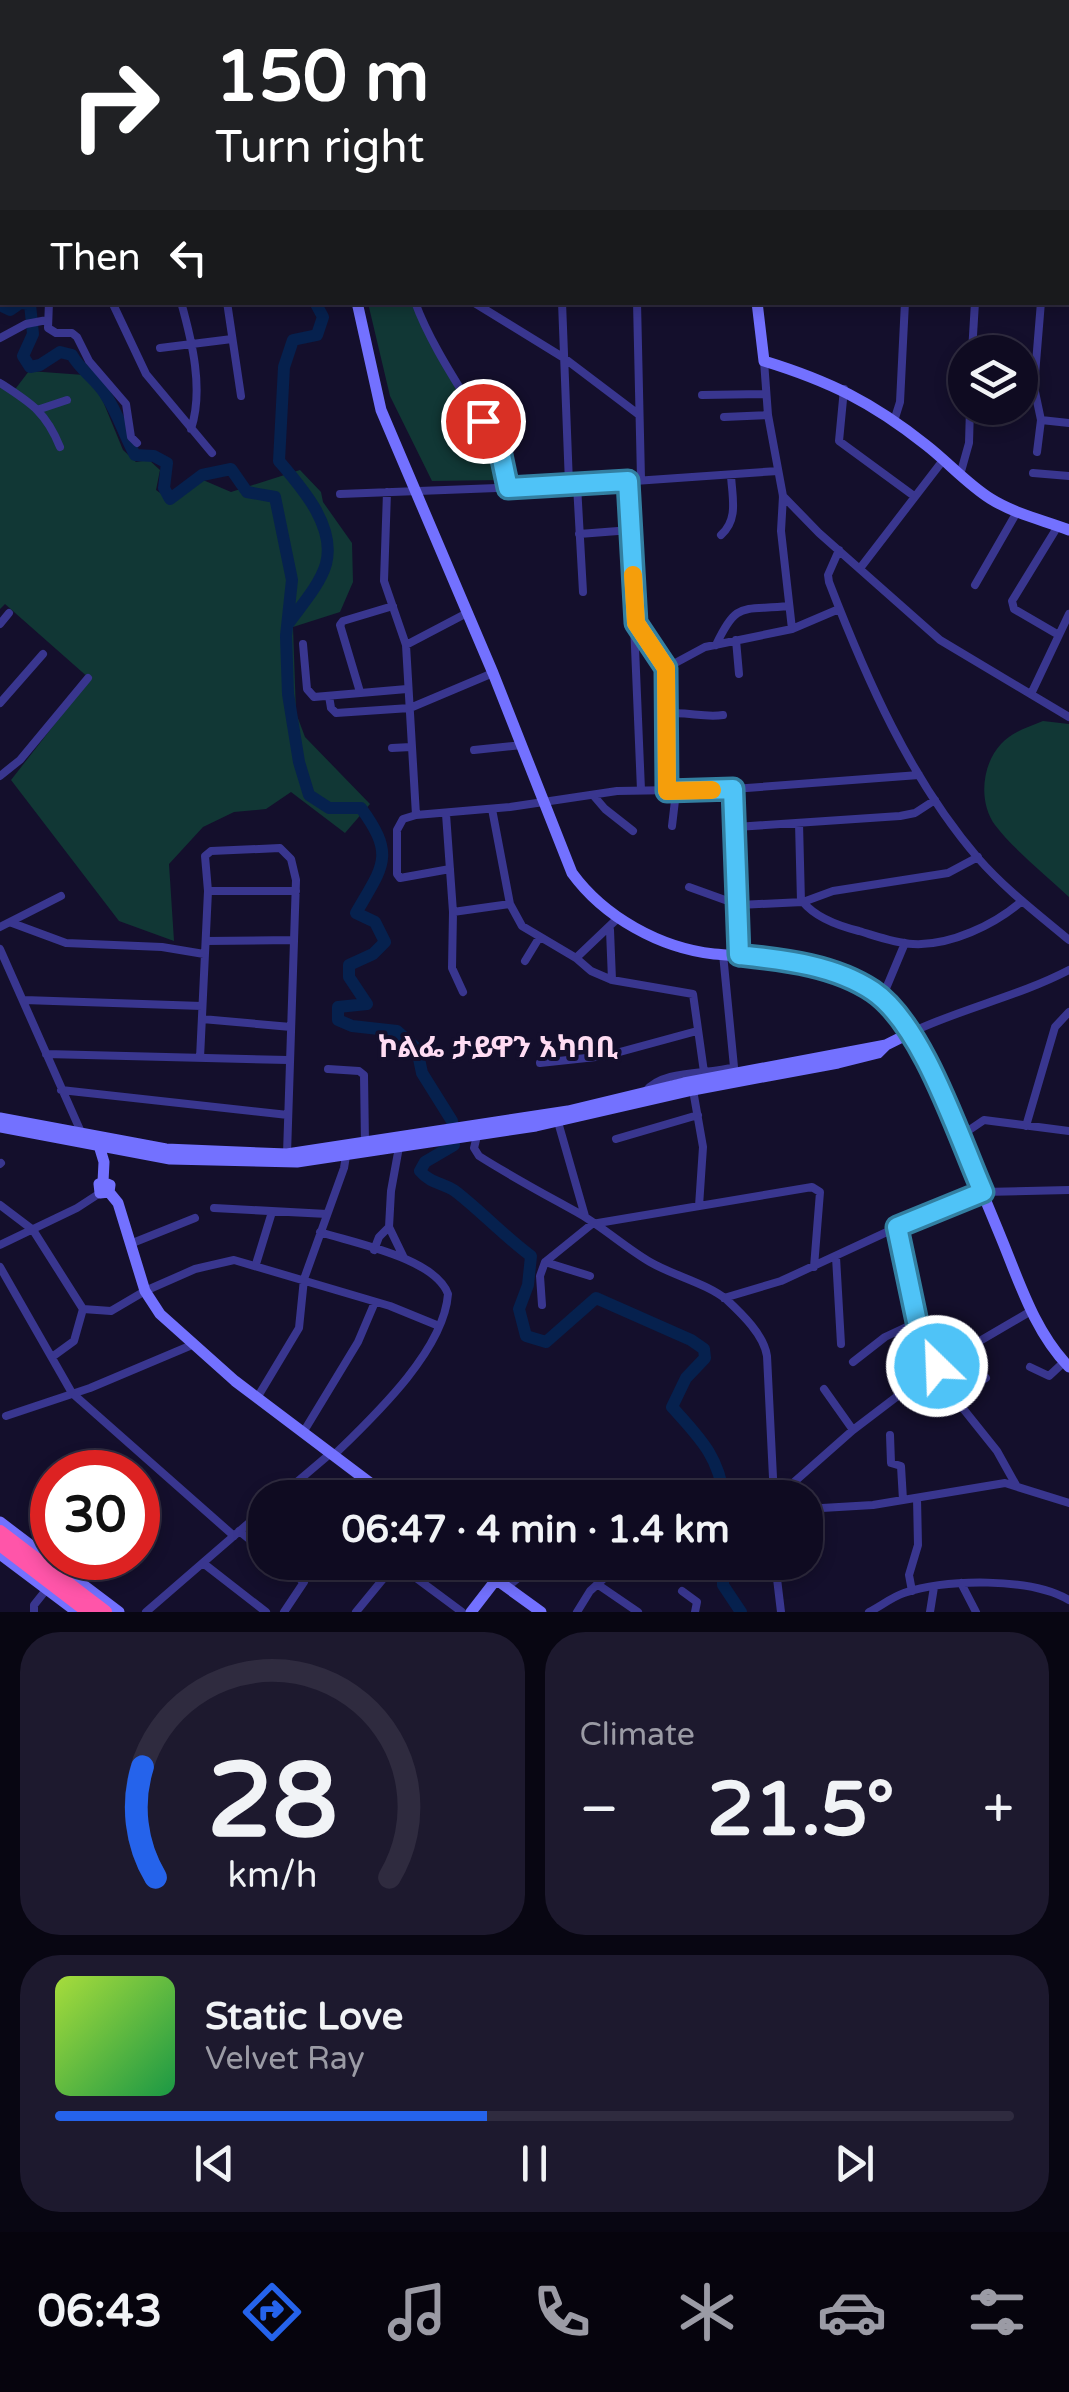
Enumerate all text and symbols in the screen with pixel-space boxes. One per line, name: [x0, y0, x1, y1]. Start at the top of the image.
text: 150 m: [215, 36, 429, 120]
icon: right: [50, 40, 180, 170]
text: Turn right: [215, 121, 424, 175]
icon: left: [161, 230, 216, 285]
text: Then: [50, 235, 141, 281]
map controls: [948, 335, 1038, 425]
button: layers: [948, 335, 1038, 425]
pin: [441, 379, 526, 464]
icon: arrive: [456, 394, 511, 449]
district label: ኮልፌ ታይዋን አካባቢ: [378, 1029, 618, 1066]
position arrow: [885, 1314, 989, 1418]
speed limit sign: 30: [30, 1450, 160, 1580]
text: 06:47 · 4 min · 1.4 km: [341, 1507, 730, 1553]
text: Climate: [580, 1716, 695, 1754]
text: 28: [207, 1740, 338, 1865]
text: 21.5°: [707, 1765, 895, 1855]
text: −: [580, 1777, 619, 1843]
text: +: [983, 1777, 1014, 1843]
text: km/h: [227, 1854, 317, 1897]
text: Static Love: [205, 1994, 403, 2040]
text: Velvet Ray: [205, 2040, 365, 2078]
icon: previous: [187, 2136, 242, 2191]
icon: pause: [507, 2136, 562, 2191]
icon: next: [827, 2136, 882, 2191]
icon: directions: [237, 2277, 307, 2347]
icon: music: [382, 2277, 452, 2347]
icon: phone: [527, 2277, 597, 2347]
icon: climate: [672, 2277, 742, 2347]
icon: car: [817, 2277, 887, 2347]
icon: filters: [962, 2277, 1032, 2347]
text: 06:43: [37, 2285, 162, 2339]

